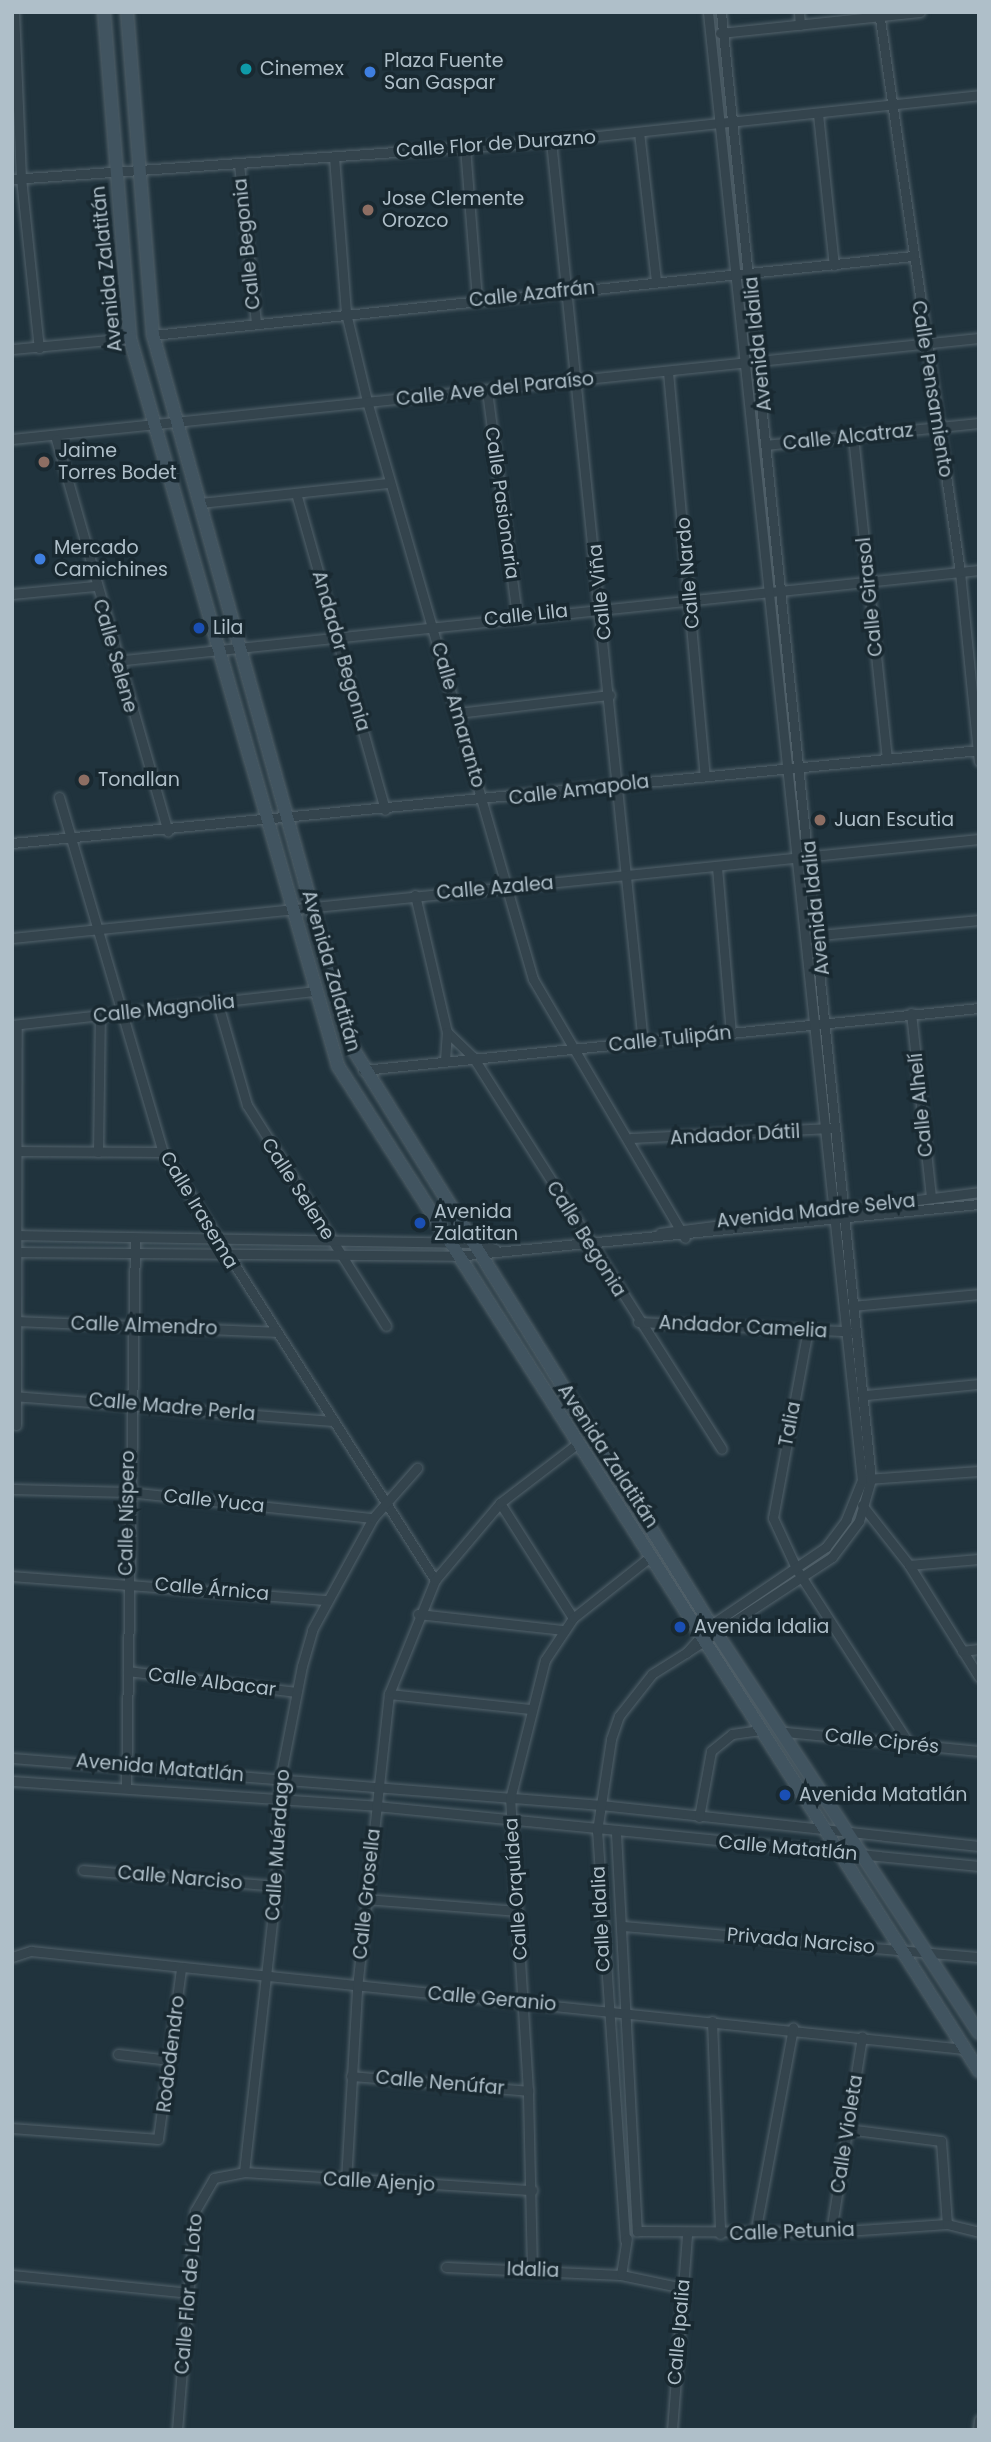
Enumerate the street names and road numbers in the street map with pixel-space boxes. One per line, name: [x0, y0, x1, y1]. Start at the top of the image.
street label: Calle Flor de Durazno: [395, 126, 597, 162]
street label: Calle Begonia: [229, 177, 265, 311]
street label: Avenida Zalatitán: [87, 185, 127, 353]
street label: Avenida Idalia: [740, 275, 776, 413]
street label: Calle Azafrán: [468, 276, 596, 312]
street label: Calle Pensamiento: [907, 299, 957, 479]
street label: Calle Ave del Paraíso: [395, 367, 595, 411]
street label: Calle Alcatraz: [782, 419, 914, 455]
street label: Calle Pasionaria: [480, 425, 524, 581]
street label: Calle Nardo: [672, 516, 704, 630]
street label: Calle Girasol: [852, 536, 888, 658]
street label: Calle Viña: [584, 543, 616, 641]
street label: Andador Begonia: [307, 568, 375, 734]
street label: Calle Selene: [88, 597, 142, 715]
street label: Calle Lila: [483, 599, 569, 631]
street label: Calle Amaranto: [426, 640, 490, 790]
street label: Calle Amapola: [507, 770, 651, 810]
street label: Avenida Idalia: [798, 839, 834, 977]
street label: Calle Azalea: [436, 872, 554, 904]
street label: Avenida Zalatitán: [297, 888, 365, 1054]
street label: Calle Magnolia: [92, 990, 236, 1028]
street label: Calle Tulipán: [607, 1021, 733, 1057]
street label: Calle Alhelí: [904, 1052, 938, 1158]
street label: Andador Dátil: [669, 1120, 801, 1150]
street label: Calle Selene: [257, 1134, 339, 1244]
street label: Calle Irasema: [155, 1147, 243, 1273]
street label: Calle Begonia: [541, 1177, 631, 1301]
street label: Avenida Madre Selva: [715, 1189, 917, 1233]
street label: Andador Camelia: [658, 1311, 828, 1343]
street label: Calle Almendro: [70, 1312, 218, 1340]
street label: Avenida Zalatitán: [553, 1380, 663, 1532]
street label: Calle Madre Perla: [88, 1388, 256, 1426]
street label: Talia: [774, 1400, 806, 1448]
street label: Calle Níspero: [115, 1450, 139, 1576]
street label: Calle Yuca: [162, 1484, 266, 1518]
street label: Calle Árnica: [154, 1573, 270, 1605]
street label: Calle Albacar: [147, 1663, 277, 1701]
street label: Calle Ciprés: [824, 1724, 940, 1758]
street label: Avenida Matatlán: [75, 1749, 245, 1787]
street label: Calle Muérdago: [261, 1768, 295, 1922]
street label: Calle Orquídea: [500, 1817, 532, 1961]
street label: Calle Grosella: [349, 1827, 385, 1961]
street label: Calle Matatlán: [718, 1831, 858, 1865]
street label: Calle Narciso: [117, 1861, 243, 1895]
street label: Calle Idalia: [587, 1865, 615, 1973]
street label: Privada Narciso: [726, 1923, 876, 1959]
street label: Calle Geranio: [427, 1982, 557, 2016]
street label: Rododendro: [153, 1994, 189, 2114]
street label: Calle Nenúfar: [375, 2066, 505, 2100]
street label: Calle Violeta: [826, 2073, 868, 2195]
street label: Calle Ajenjo: [322, 2168, 436, 2196]
street label: Calle Flor de Loto: [171, 2213, 207, 2375]
street label: Calle Petunia: [729, 2218, 855, 2246]
street label: Idalia: [506, 2258, 560, 2282]
street label: Calle Ipalia: [663, 2278, 695, 2386]

